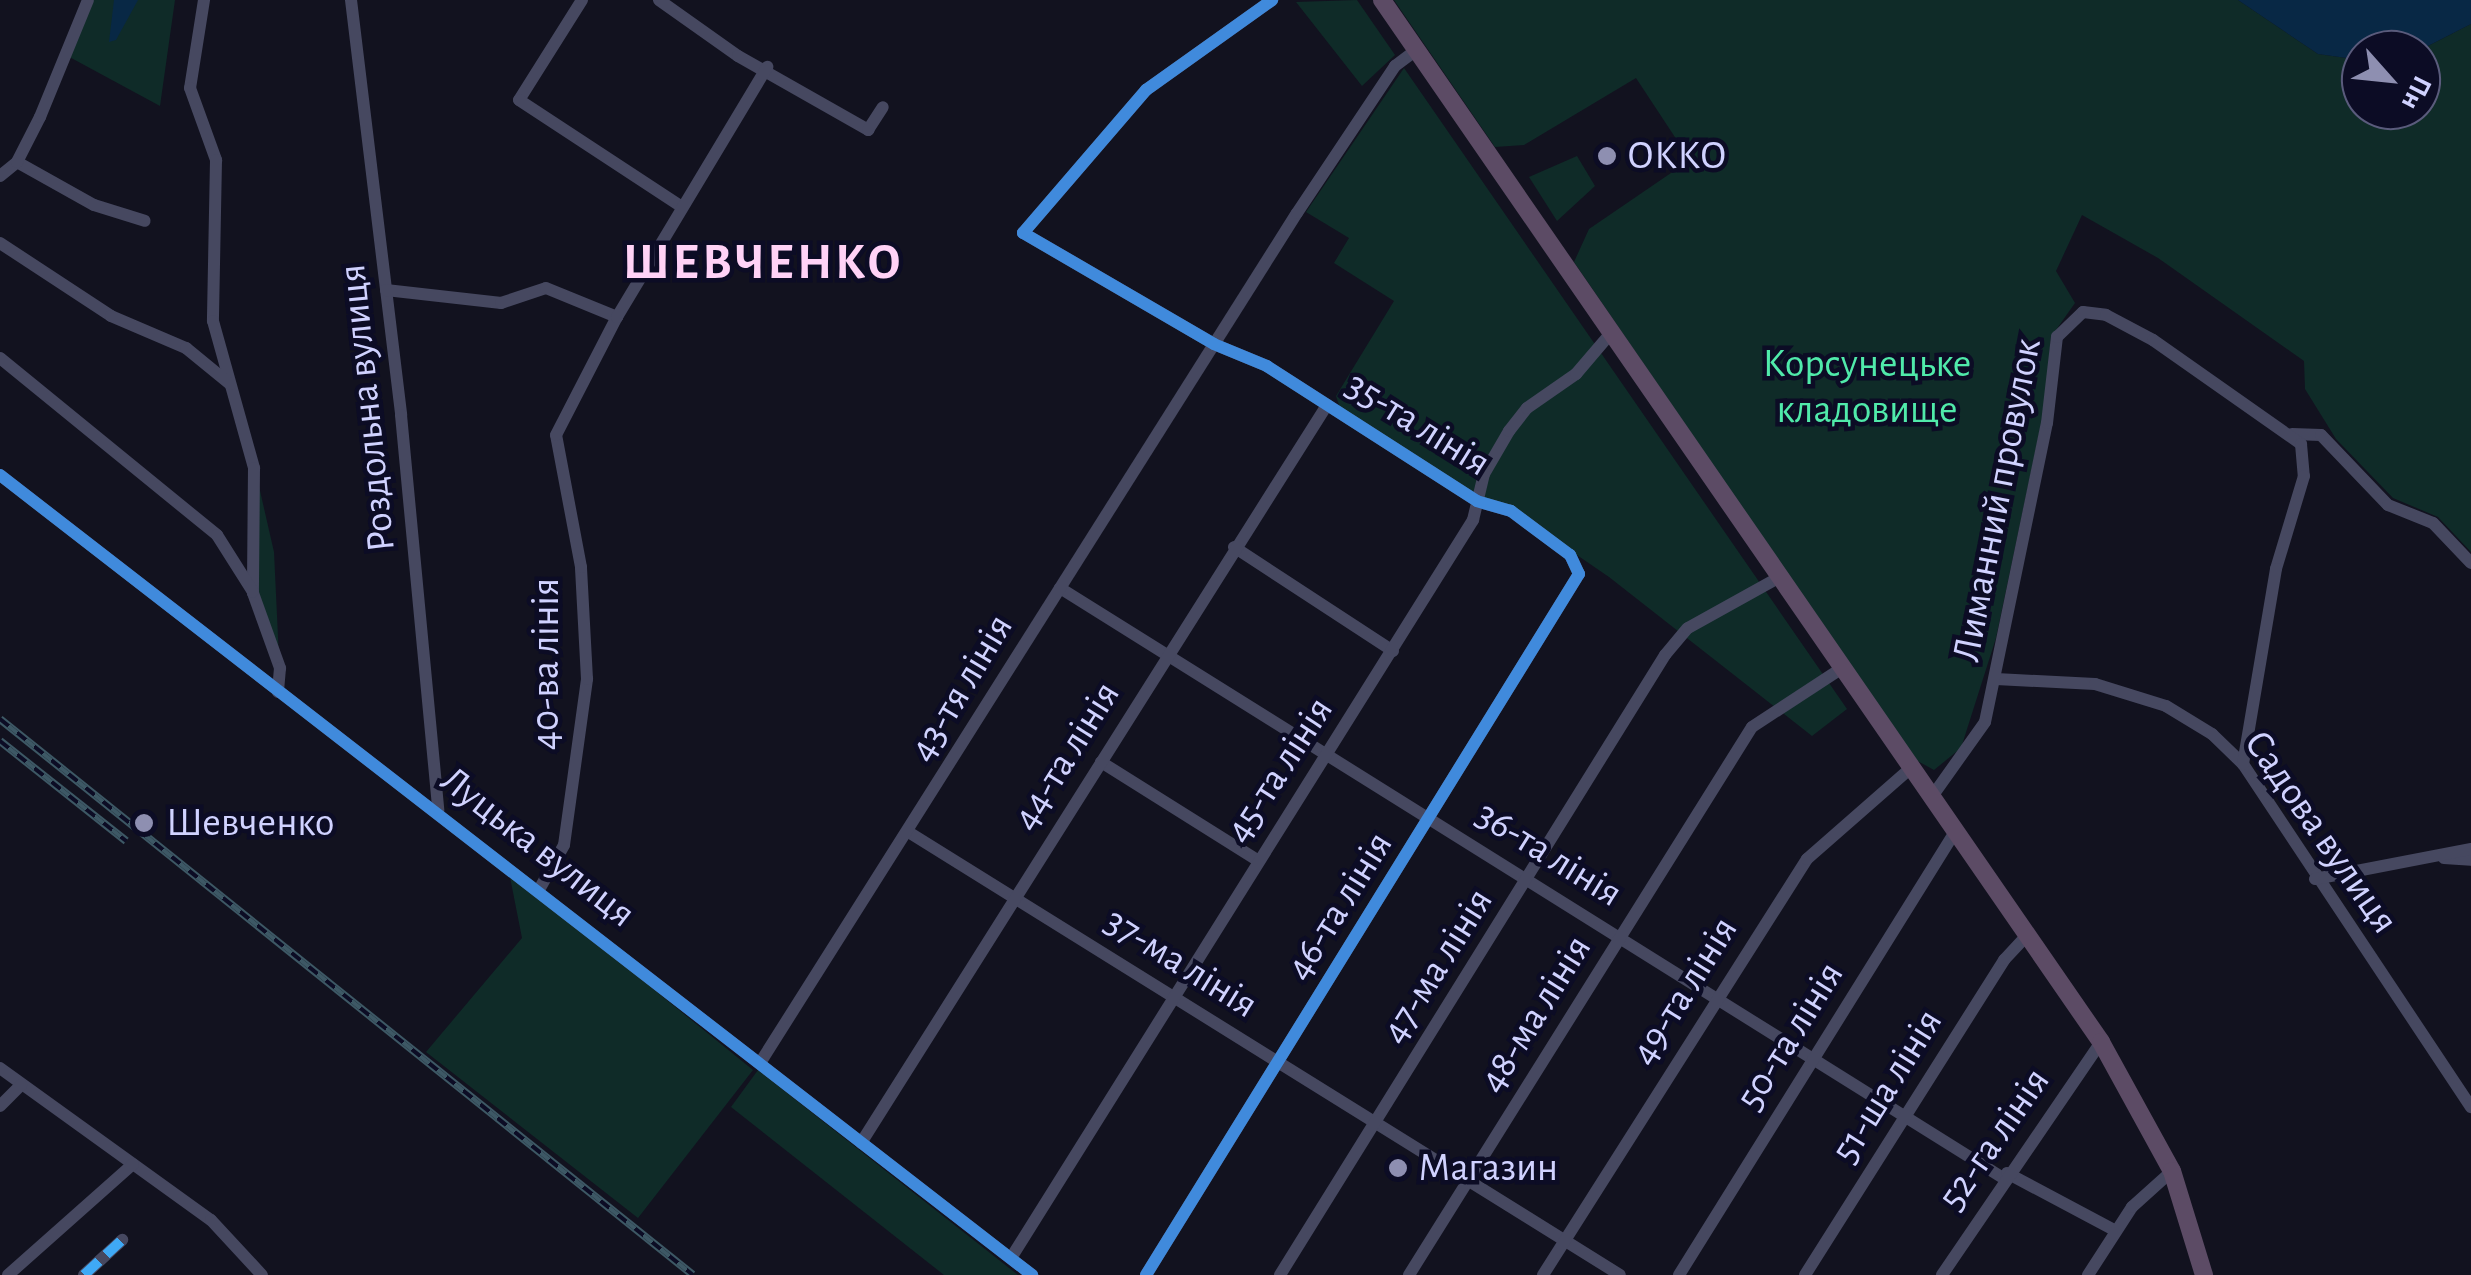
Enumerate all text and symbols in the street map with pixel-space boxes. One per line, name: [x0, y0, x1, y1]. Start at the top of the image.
north arrow: [2341, 30, 2441, 130]
text: Пн: [2396, 71, 2436, 114]
place label: ОККО: [1627, 132, 1727, 180]
marker: ОККО: [1596, 145, 1618, 167]
district label: ШЕВЧЕНКО: [623, 234, 903, 294]
street label: Роздольна вулиця: [328, 262, 406, 554]
street label: Лиманний провулок: [1942, 334, 2052, 666]
park label: Корсунецьке кладовище: [1763, 340, 1971, 434]
street label: 35-та лінія: [1337, 361, 1499, 487]
street label: 40-ва лінія: [522, 578, 570, 750]
street label: 43-тя лінія: [898, 605, 1024, 771]
street label: 44-та лінія: [1002, 673, 1130, 839]
street label: 45-та лінія: [1214, 688, 1344, 852]
street label: Садова вулиця: [2233, 721, 2409, 943]
street label: Луцька вулиця: [431, 756, 645, 938]
street label: 36-та лінія: [1467, 790, 1631, 918]
place label: Шевченко: [166, 799, 334, 847]
marker: Шевченко: [131, 810, 157, 836]
street label: 46-та лінія: [1275, 823, 1403, 989]
street label: 47-ма лінія: [1370, 879, 1504, 1053]
street label: 37-ма лінія: [1096, 897, 1266, 1029]
street label: 49-та лінія: [1620, 908, 1748, 1074]
street label: 48-ма лінія: [1468, 926, 1602, 1102]
street label: 50-та лінія: [1726, 953, 1854, 1119]
street label: 51-ша лінія: [1821, 1000, 1953, 1172]
street label: 52-га лінія: [1928, 1059, 2060, 1219]
place label: Магазин: [1418, 1144, 1558, 1192]
marker: Магазин: [1387, 1157, 1409, 1179]

